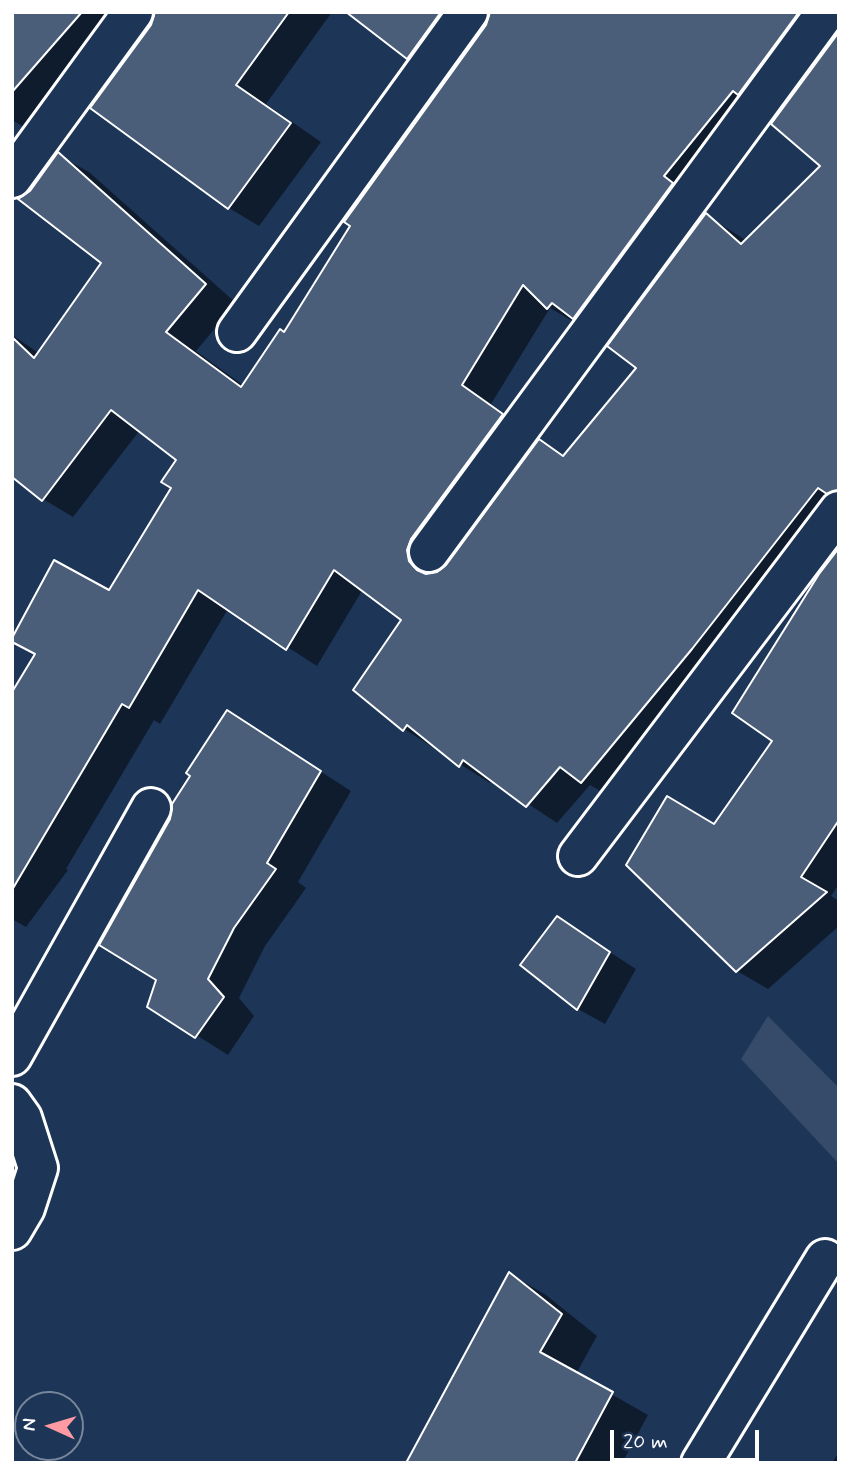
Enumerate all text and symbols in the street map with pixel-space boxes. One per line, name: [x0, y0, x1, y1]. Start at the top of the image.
north arrow: [14, 1391, 84, 1461]
scale bar: [613, 1416, 762, 1460]
text: N: [17, 1417, 42, 1432]
text: 20 m: [623, 1428, 668, 1456]

